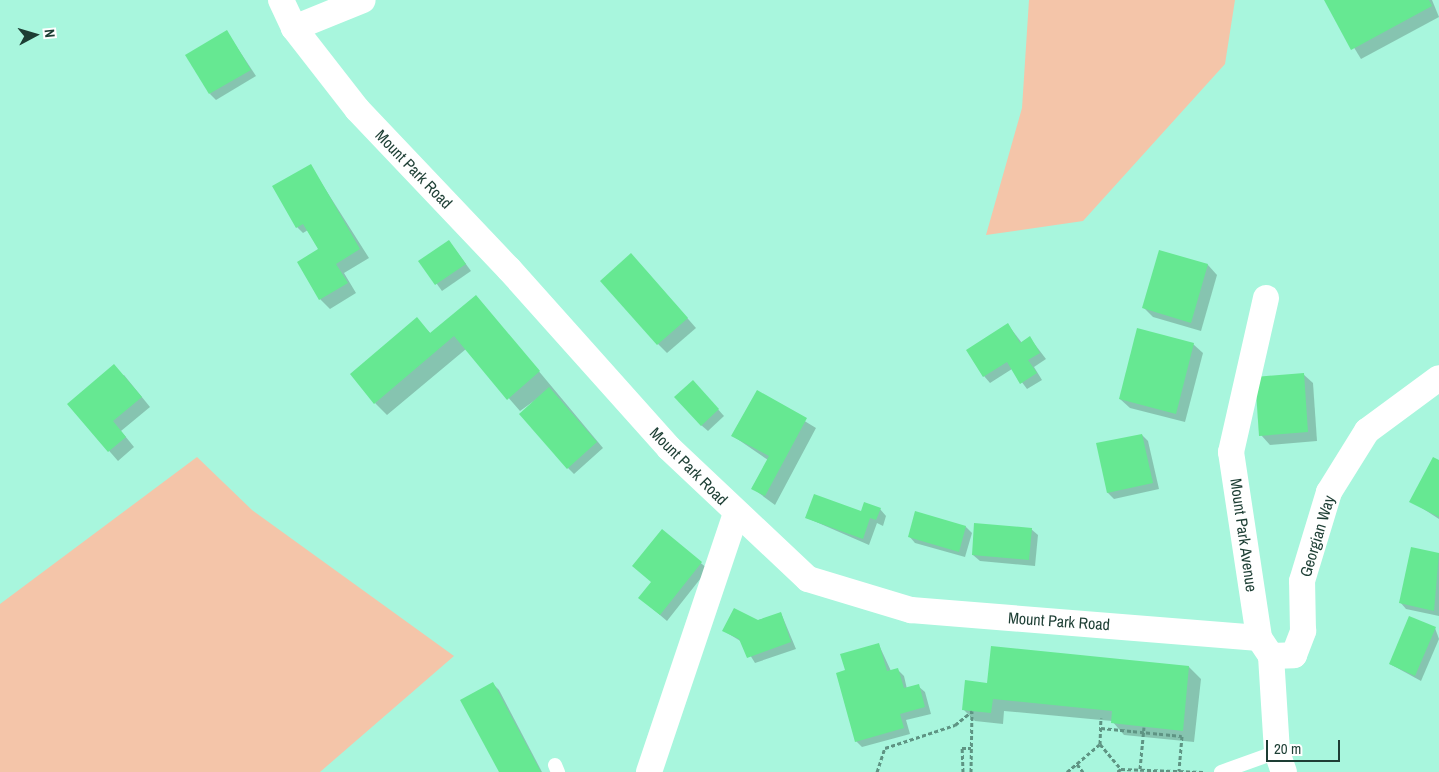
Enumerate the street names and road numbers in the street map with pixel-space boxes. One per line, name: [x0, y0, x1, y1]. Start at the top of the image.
street label: Mount Park Road: [372, 126, 456, 212]
street label: Mount Park Road: [646, 423, 732, 509]
street label: Mount Park Avenue: [1226, 477, 1262, 593]
street label: Georgian Way: [1296, 493, 1338, 579]
street label: Mount Park Road: [1007, 608, 1111, 634]

